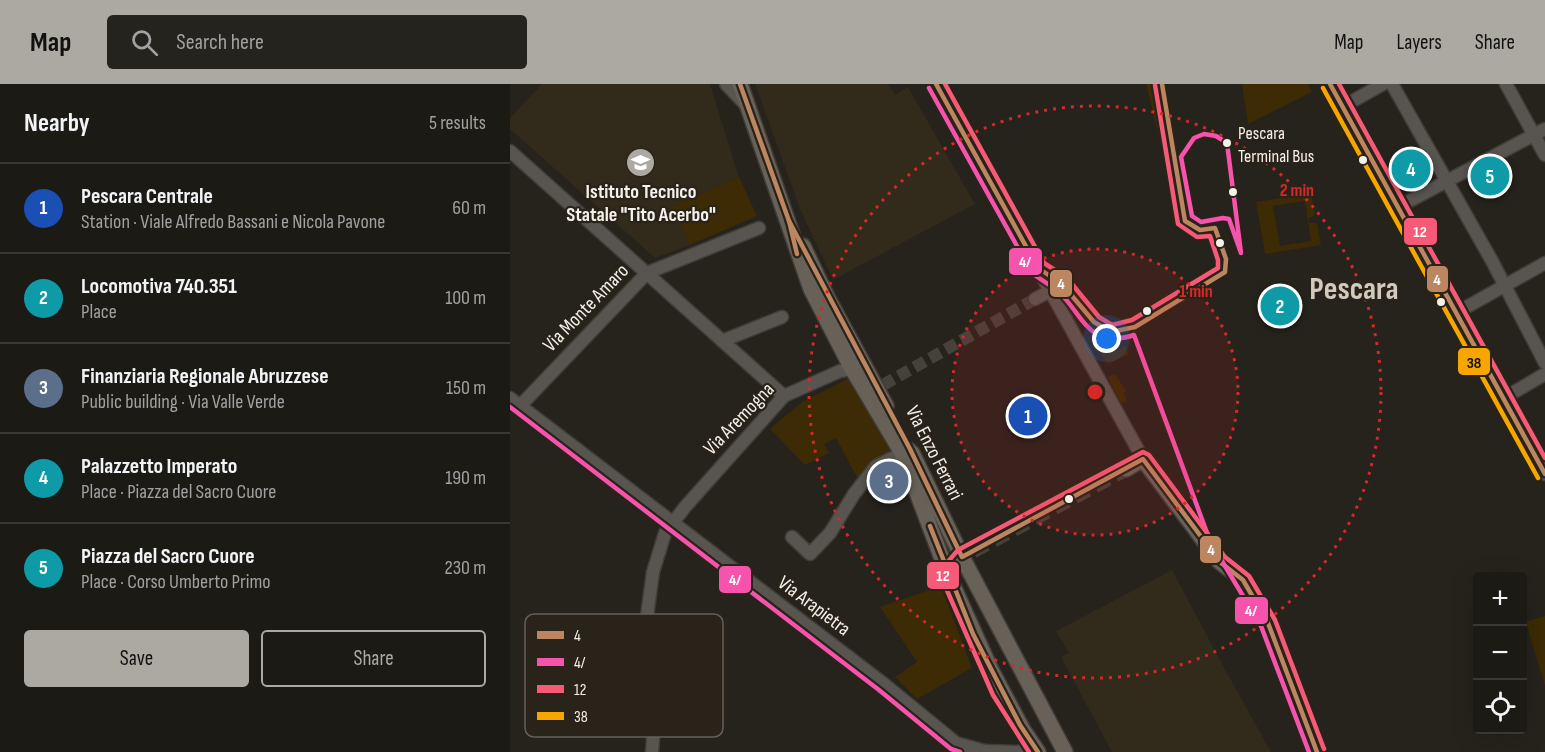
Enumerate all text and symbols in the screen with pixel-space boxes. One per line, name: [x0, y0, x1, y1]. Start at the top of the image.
search box: [107, 15, 527, 69]
text: Map: [30, 26, 71, 59]
icon: search: [128, 26, 161, 59]
text: Search here: [176, 29, 264, 56]
text: Map: [1334, 30, 1363, 55]
text: Layers: [1396, 30, 1442, 55]
text: Share: [1475, 30, 1515, 55]
text: Nearby: [24, 108, 90, 139]
text: 5 results: [429, 111, 486, 135]
place label: Pescara Terminal Bus: [1238, 123, 1314, 167]
marker: Pescara Terminal Bus: [1221, 137, 1233, 149]
school or university icon: Istituto Tecnico Statale "Tito Acerbo": [625, 146, 657, 178]
pin: 4: [1392, 146, 1430, 191]
unlabelled marker: [1357, 154, 1369, 166]
pin: 5: [1470, 154, 1510, 199]
place label: Istituto Tecnico Statale "Tito Acerbo": [566, 180, 716, 227]
text: 2 min: [1280, 180, 1314, 201]
text: Pescara Centrale: [81, 183, 213, 210]
unlabelled marker: [1227, 186, 1239, 198]
text: 1: [40, 196, 47, 220]
text: 60 m: [452, 196, 486, 220]
text: Station · Viale Alfredo Bassani e Nicola Pavone: [81, 210, 385, 234]
line badge: 12: [1403, 217, 1438, 246]
text: 12: [1413, 223, 1427, 242]
unlabelled marker: [1214, 237, 1226, 249]
line badge: 4/: [1008, 247, 1043, 276]
text: 4/: [1019, 253, 1032, 272]
street label: Via Monte Amaro: [538, 259, 634, 357]
line badge: 4: [1426, 265, 1449, 293]
line badge: 4: [1049, 269, 1073, 298]
district label: Pescara: [1309, 270, 1399, 309]
text: 4: [1433, 271, 1441, 290]
text: Locomotiva 740.351: [81, 273, 237, 300]
text: 4: [1057, 275, 1065, 294]
text: 1 min: [1179, 281, 1213, 302]
pin: 2: [1260, 284, 1300, 328]
text: 2: [39, 286, 48, 310]
text: 100 m: [445, 286, 486, 310]
unlabelled marker: [1435, 296, 1447, 308]
text: Place: [81, 300, 117, 324]
unlabelled marker: [1141, 305, 1153, 317]
your location: [1092, 324, 1121, 353]
line badge: 38: [1457, 347, 1491, 376]
text: 38: [1467, 354, 1482, 373]
text: Finanziaria Regionale Abruzzese: [81, 363, 329, 390]
text: 3: [39, 376, 48, 400]
text: 150 m: [446, 376, 486, 400]
street label: Via Aremogna: [699, 378, 779, 460]
centre of rings: [1085, 382, 1105, 402]
text: Public building · Via Valle Verde: [81, 390, 285, 414]
pin: 1: [1008, 394, 1048, 438]
street label: Via Enzo Ferrari: [900, 402, 968, 504]
text: Palazzetto Imperato: [81, 453, 237, 480]
pin: 3: [870, 458, 908, 504]
text: 4: [39, 466, 48, 490]
text: 190 m: [445, 466, 486, 490]
text: Place · Piazza del Sacro Cuore: [81, 480, 276, 504]
unlabelled marker: [1063, 493, 1075, 505]
line badge: 4: [1199, 535, 1222, 564]
text: 4: [1207, 541, 1215, 560]
text: Piazza del Sacro Cuore: [81, 543, 255, 570]
text: 5: [39, 556, 48, 580]
text: 230 m: [444, 556, 486, 580]
line badge: 12: [926, 561, 960, 590]
line badge: 4/: [718, 565, 752, 594]
text: 12: [936, 567, 950, 586]
text: Place · Corso Umberto Primo: [81, 570, 271, 594]
text: 4/: [729, 571, 742, 590]
street label: Via Arapietra: [773, 571, 855, 641]
map controls: [1473, 572, 1527, 734]
button: +: [1473, 572, 1527, 626]
line badge: 4/: [1234, 596, 1269, 625]
text: 4/: [1245, 602, 1258, 621]
legend: [525, 614, 723, 737]
button: −: [1473, 626, 1527, 680]
text: 4: [574, 627, 581, 646]
button: Save: [24, 630, 249, 687]
button: Share: [261, 630, 486, 687]
text: 4/: [574, 654, 586, 673]
button: locate: [1473, 680, 1527, 734]
text: 12: [574, 681, 586, 700]
text: 38: [574, 708, 588, 727]

